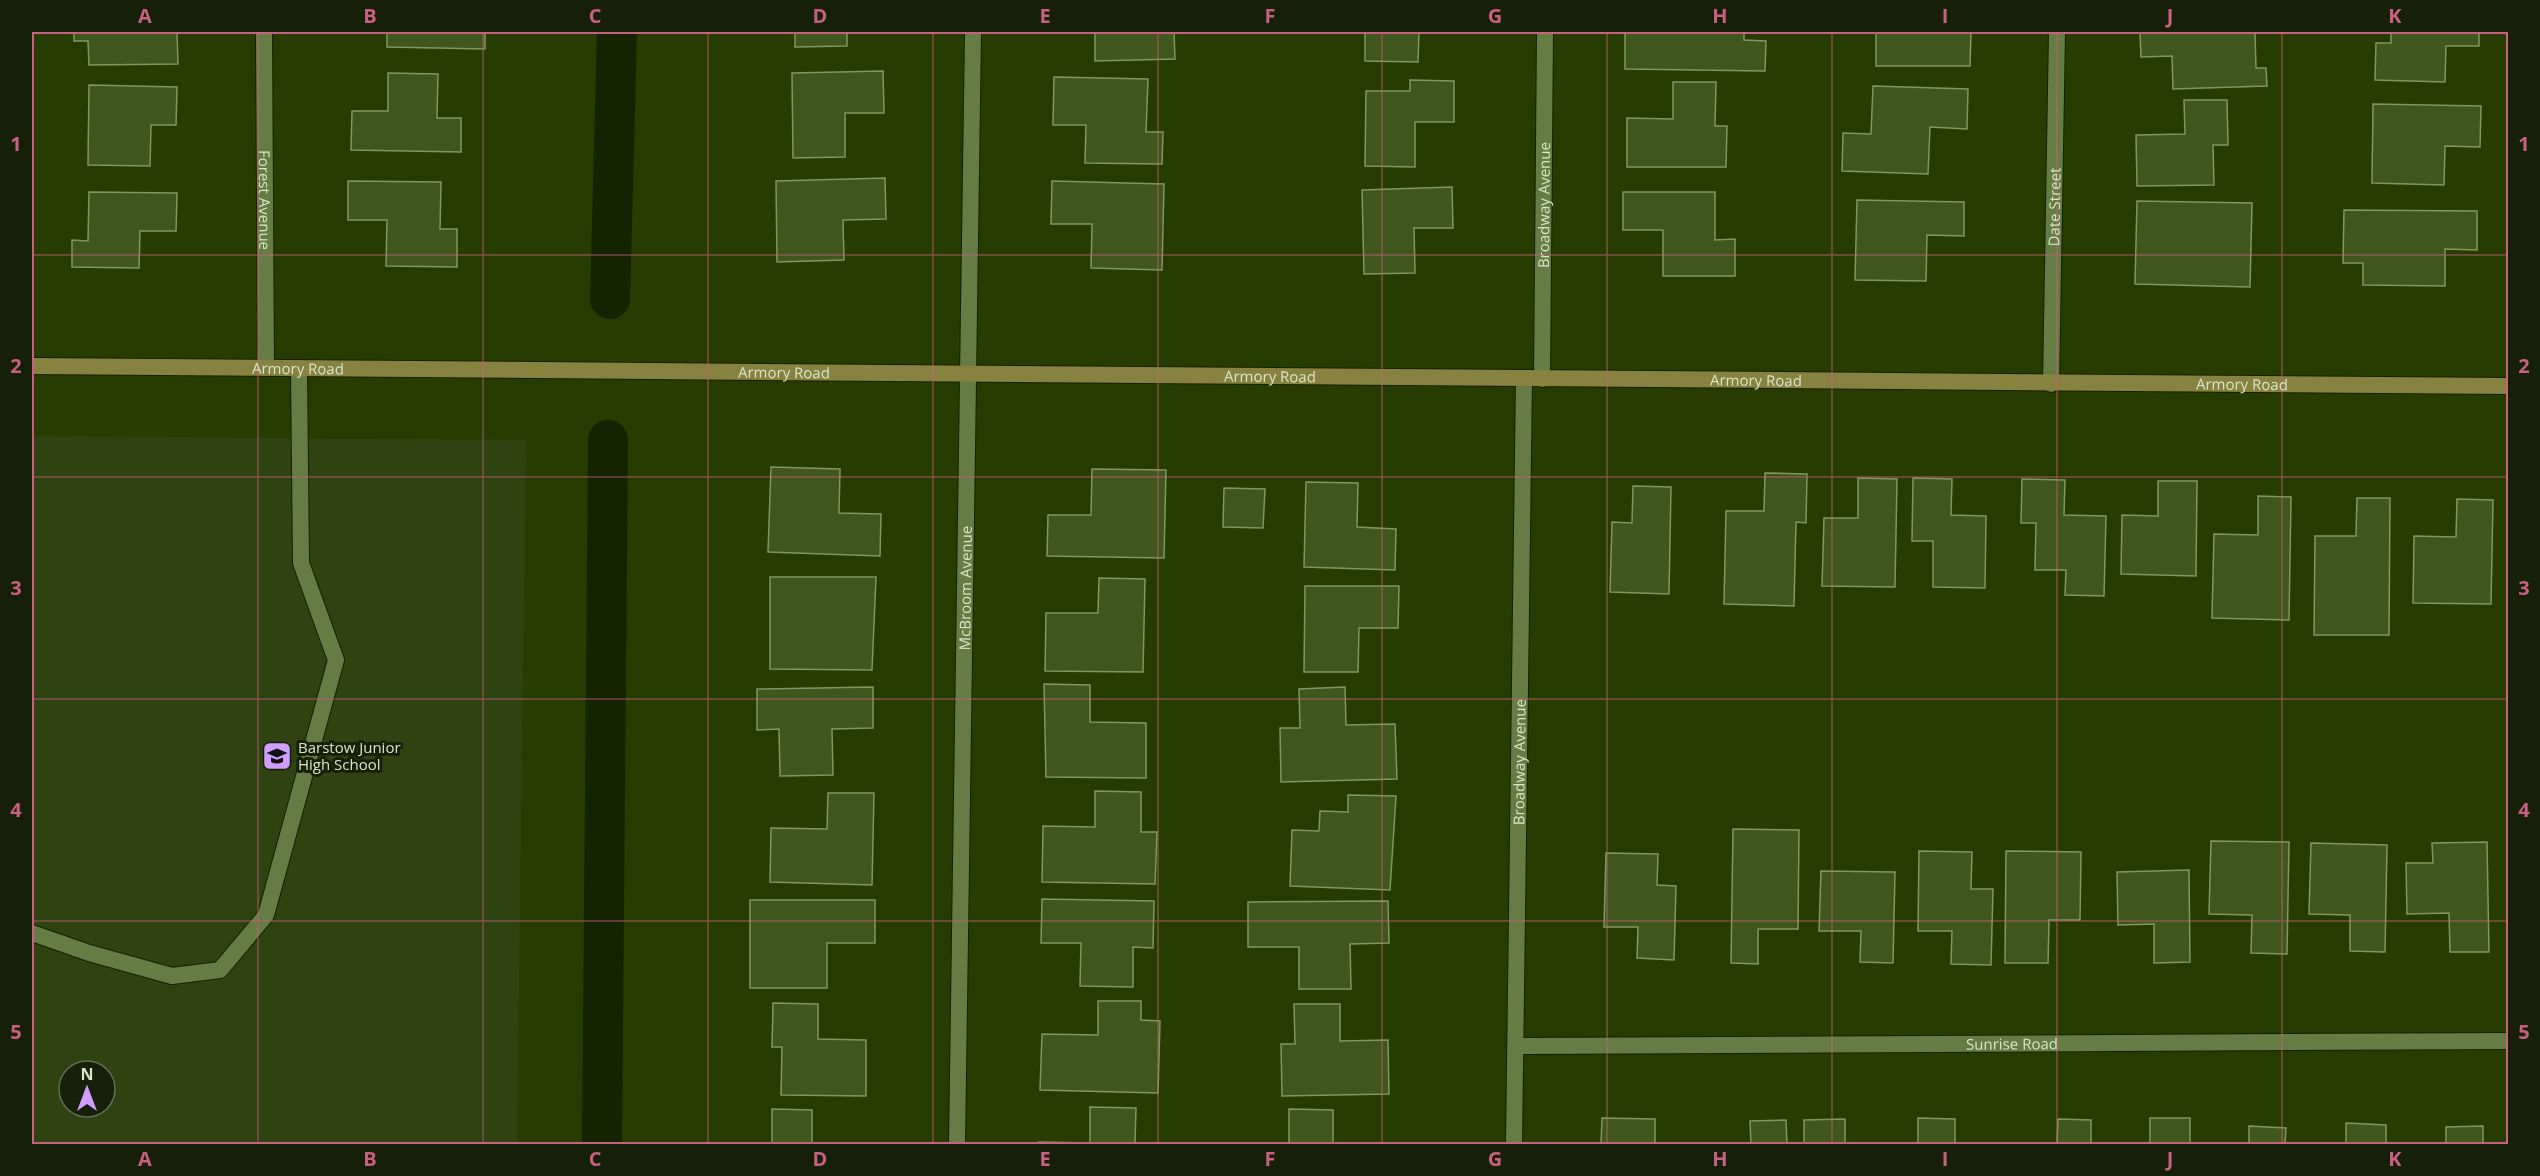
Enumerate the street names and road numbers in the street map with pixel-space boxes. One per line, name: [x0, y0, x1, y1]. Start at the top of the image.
street label: Broadway Avenue: [1533, 142, 1554, 268]
street label: Forest Avenue: [255, 150, 275, 250]
street label: Date Street: [2043, 167, 2065, 247]
street label: Armory Road: [252, 358, 344, 379]
street label: Armory Road: [738, 362, 830, 382]
street label: Armory Road: [1224, 366, 1316, 386]
street label: Armory Road: [1710, 370, 1802, 390]
street label: Armory Road: [2196, 373, 2288, 394]
street label: McBroom Avenue: [954, 526, 976, 651]
street label: Broadway Avenue: [1508, 699, 1530, 825]
street label: Sunrise Road: [1966, 1033, 2058, 1054]

